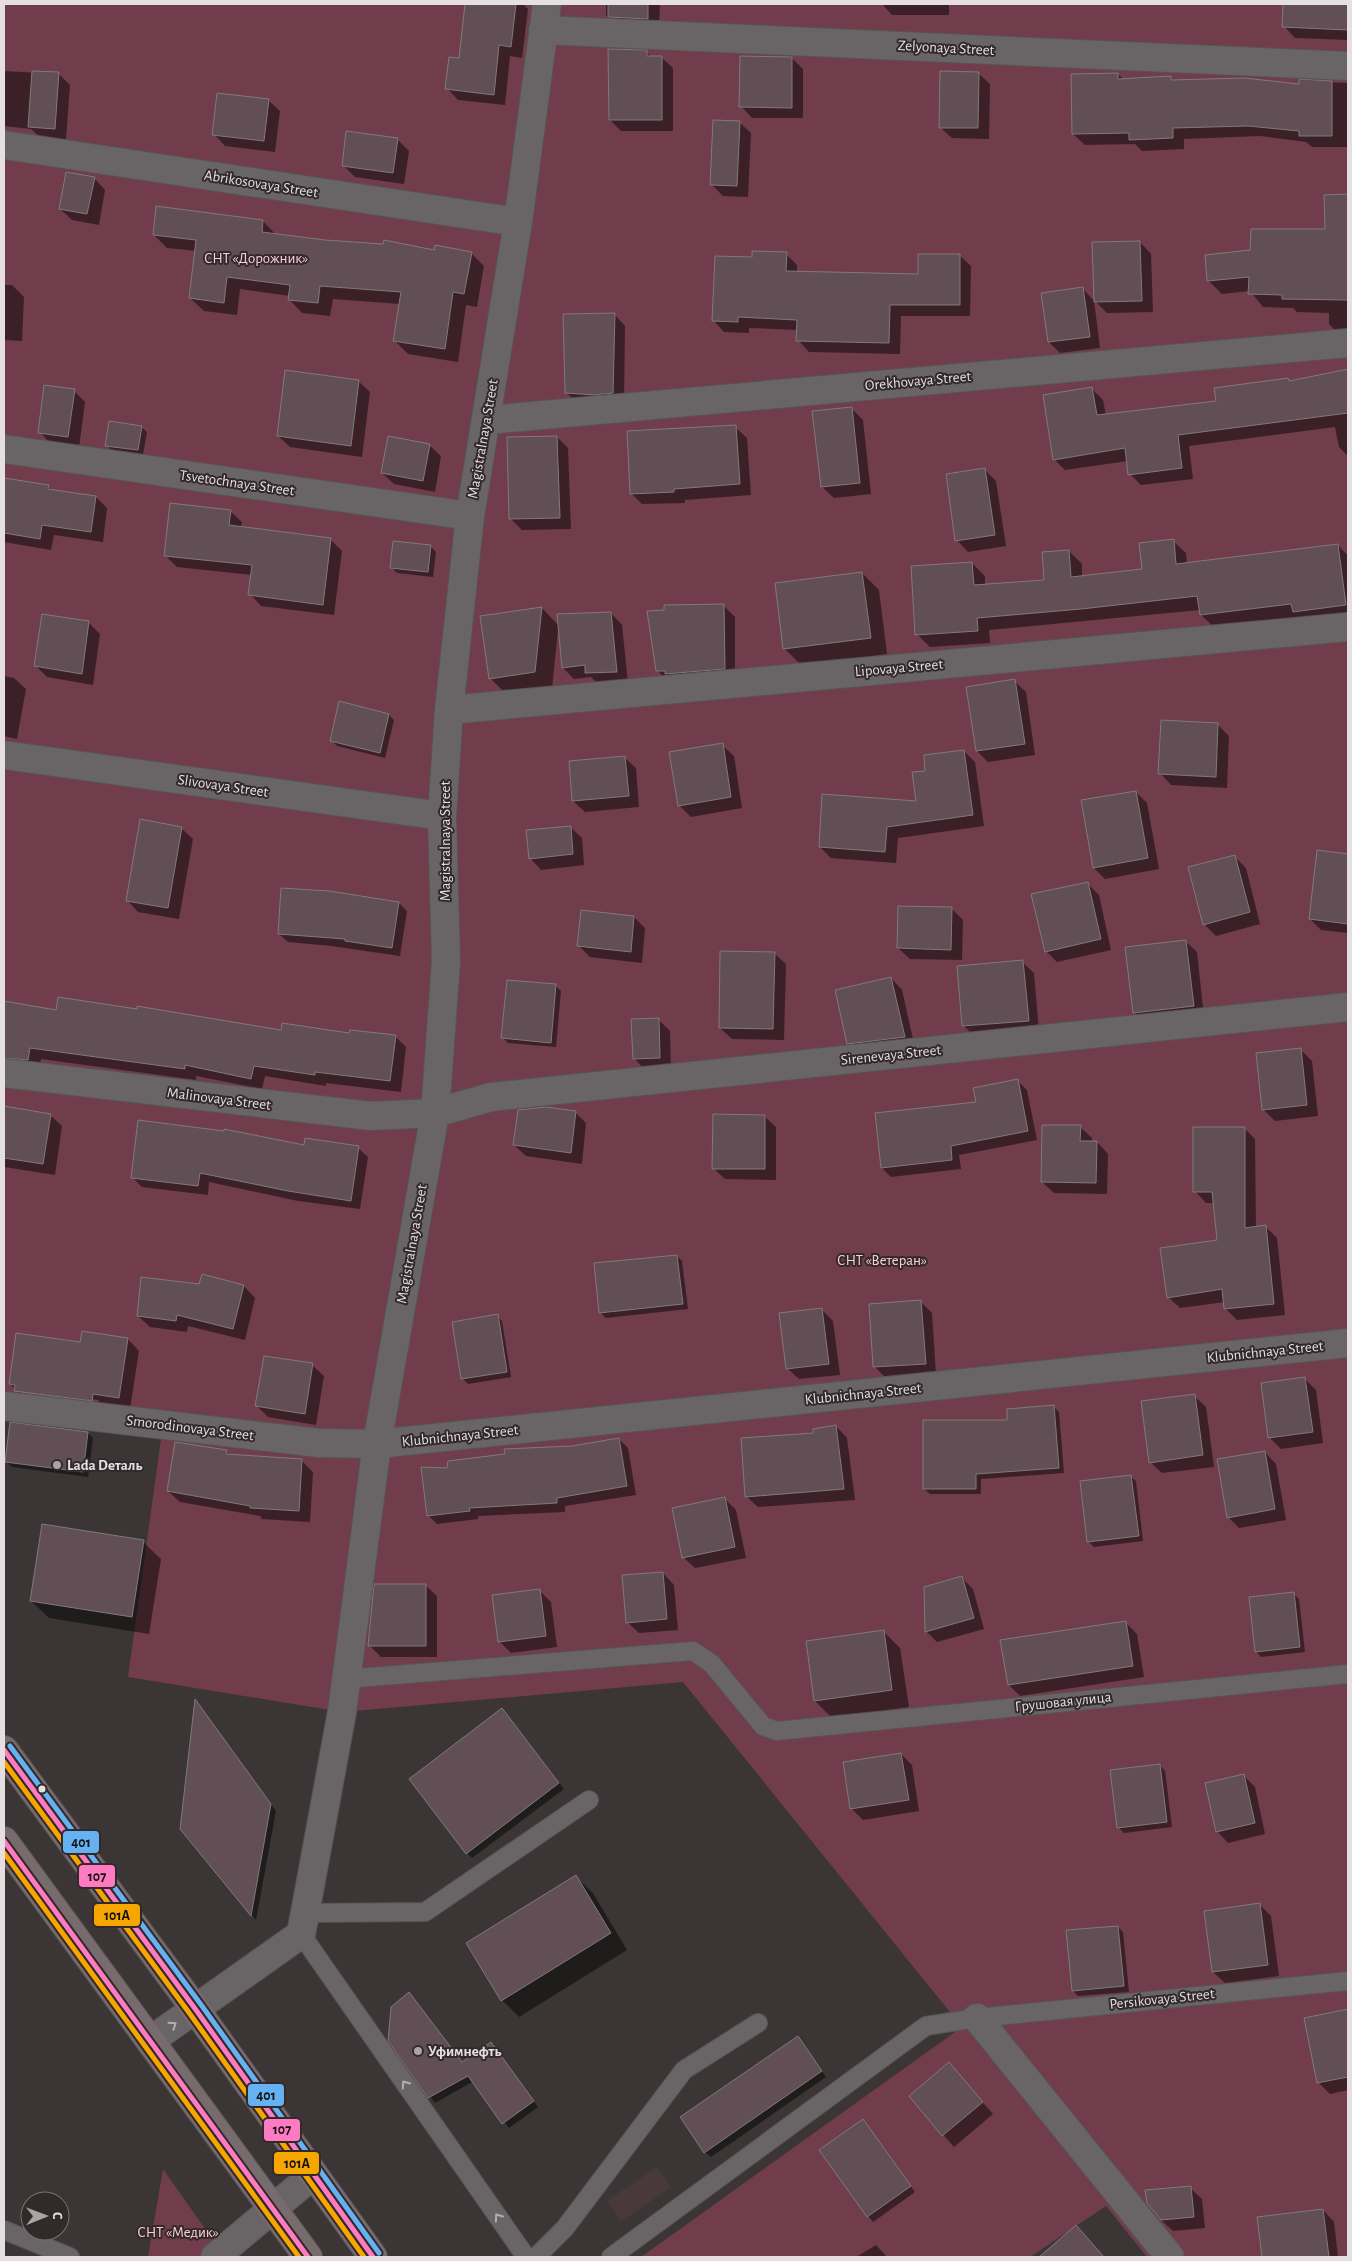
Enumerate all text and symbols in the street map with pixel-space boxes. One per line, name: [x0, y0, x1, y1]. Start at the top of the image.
street label: Zelyonaya Street: [897, 38, 995, 58]
street label: Abrikosovaya Street: [203, 168, 319, 200]
park label: СНТ «Дорожник»: [204, 251, 308, 266]
street label: Orekhovaya Street: [864, 369, 972, 393]
street label: Magistralnaya Street: [465, 378, 501, 500]
street label: Tsvetochnaya Street: [179, 468, 296, 499]
street label: Lipovaya Street: [854, 657, 944, 679]
street label: Slivovaya Street: [177, 772, 269, 800]
street label: Magistralnaya Street: [438, 781, 453, 901]
street label: Sirenevaya Street: [840, 1042, 942, 1068]
street label: Malinovaya Street: [166, 1085, 272, 1113]
street label: Magistralnaya Street: [394, 1183, 430, 1305]
park label: СНТ «Ветеран»: [837, 1253, 927, 1268]
street label: Klubnichnaya Street: [1206, 1338, 1324, 1366]
street label: Klubnichnaya Street: [804, 1380, 922, 1408]
street label: Smorodinovaya Street: [125, 1413, 255, 1443]
street label: Klubnichnaya Street: [401, 1422, 519, 1450]
place label: Lada Dеталь: [67, 1458, 142, 1473]
marker: Lada Dеталь: [51, 1459, 63, 1471]
street label: Грушовая улица: [1014, 1689, 1112, 1715]
unlabelled marker: [37, 1784, 47, 1794]
line badge: 401: [62, 1830, 100, 1854]
text: 401: [71, 1836, 91, 1850]
line badge: 107: [78, 1864, 116, 1888]
text: 107: [88, 1870, 106, 1884]
line badge: 101А: [93, 1903, 141, 1927]
text: 101А: [104, 1909, 130, 1923]
street label: Persikovaya Street: [1109, 1986, 1215, 2012]
one-way arrow: [167, 2022, 177, 2031]
place label: Уфимнефть: [428, 2044, 501, 2059]
marker: Уфимнефть: [412, 2045, 424, 2057]
one-way arrow: [402, 2080, 411, 2090]
line badge: 401: [247, 2083, 285, 2107]
text: 401: [256, 2089, 276, 2103]
line badge: 107: [263, 2118, 301, 2142]
text: 107: [273, 2123, 291, 2137]
line badge: 101А: [273, 2151, 320, 2175]
text: 101А: [284, 2157, 310, 2171]
north arrow: [20, 2191, 70, 2241]
text: С: [50, 2212, 64, 2220]
one-way arrow: [495, 2213, 504, 2223]
park label: СНТ «Медик»: [137, 2225, 219, 2240]

